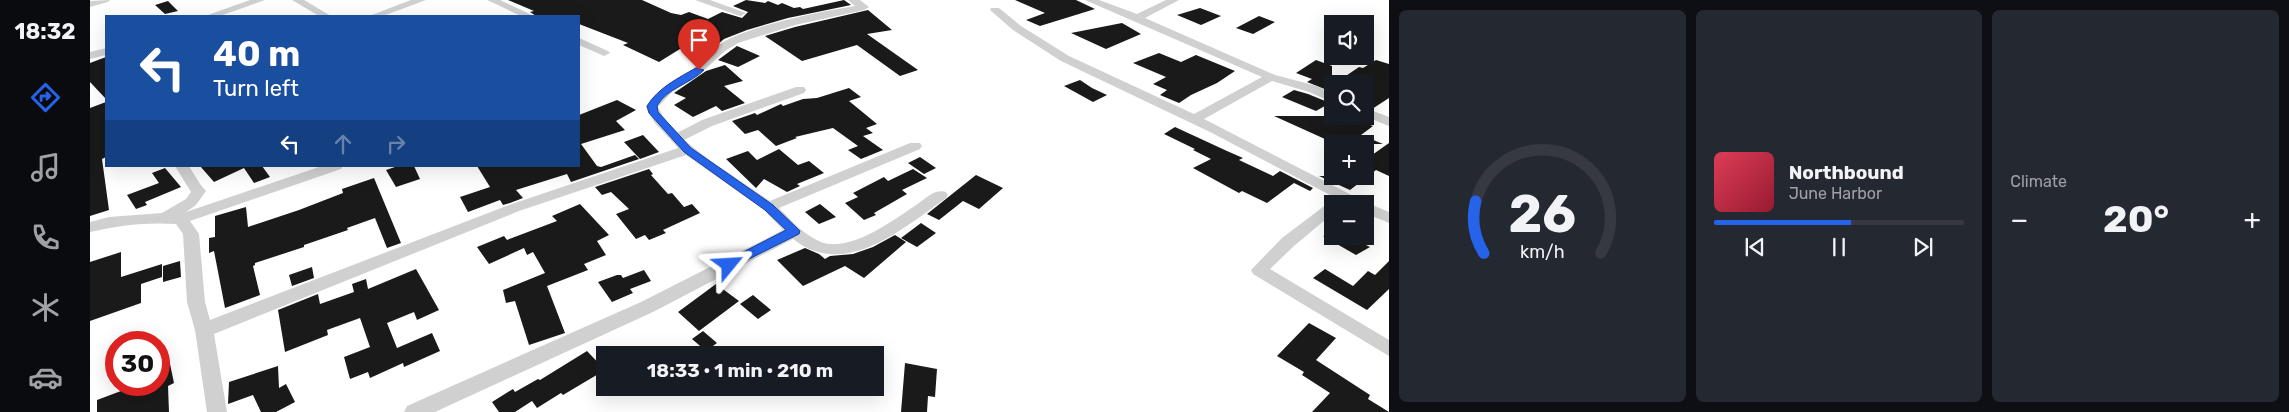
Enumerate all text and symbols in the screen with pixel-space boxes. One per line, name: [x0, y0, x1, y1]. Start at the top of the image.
map controls: [1324, 15, 1374, 245]
button: sound: [1324, 15, 1374, 65]
text: 18:32: [14, 18, 76, 45]
pin: [678, 19, 720, 70]
icon: arrive: [685, 26, 713, 54]
text: 40 m: [213, 33, 300, 75]
icon: left: [130, 35, 195, 100]
text: Turn left: [213, 75, 299, 102]
button: search: [1324, 75, 1374, 125]
icon: directions: [28, 80, 63, 115]
icon: left: [276, 130, 304, 158]
icon: ahead: [329, 130, 357, 158]
icon: right: [382, 130, 410, 158]
button: +: [1324, 135, 1374, 185]
icon: music: [28, 150, 63, 185]
text: Northbound: [1789, 161, 1904, 184]
text: Climate: [2010, 172, 2067, 191]
text: 26: [1509, 183, 1576, 245]
text: June Harbor: [1789, 184, 1882, 203]
button: −: [1324, 195, 1374, 245]
text: 20°: [2103, 196, 2169, 242]
text: −: [2010, 203, 2029, 236]
text: +: [2244, 203, 2261, 236]
icon: phone: [28, 220, 63, 255]
icon: previous: [1741, 233, 1769, 261]
icon: pause: [1825, 233, 1853, 261]
icon: next: [1909, 233, 1937, 261]
position arrow: [702, 238, 754, 290]
text: km/h: [1520, 241, 1565, 262]
icon: climate: [28, 290, 63, 325]
speed limit sign: 30: [105, 331, 170, 396]
text: 18:33 · 1 min · 210 m: [647, 359, 833, 382]
icon: car: [28, 360, 63, 395]

